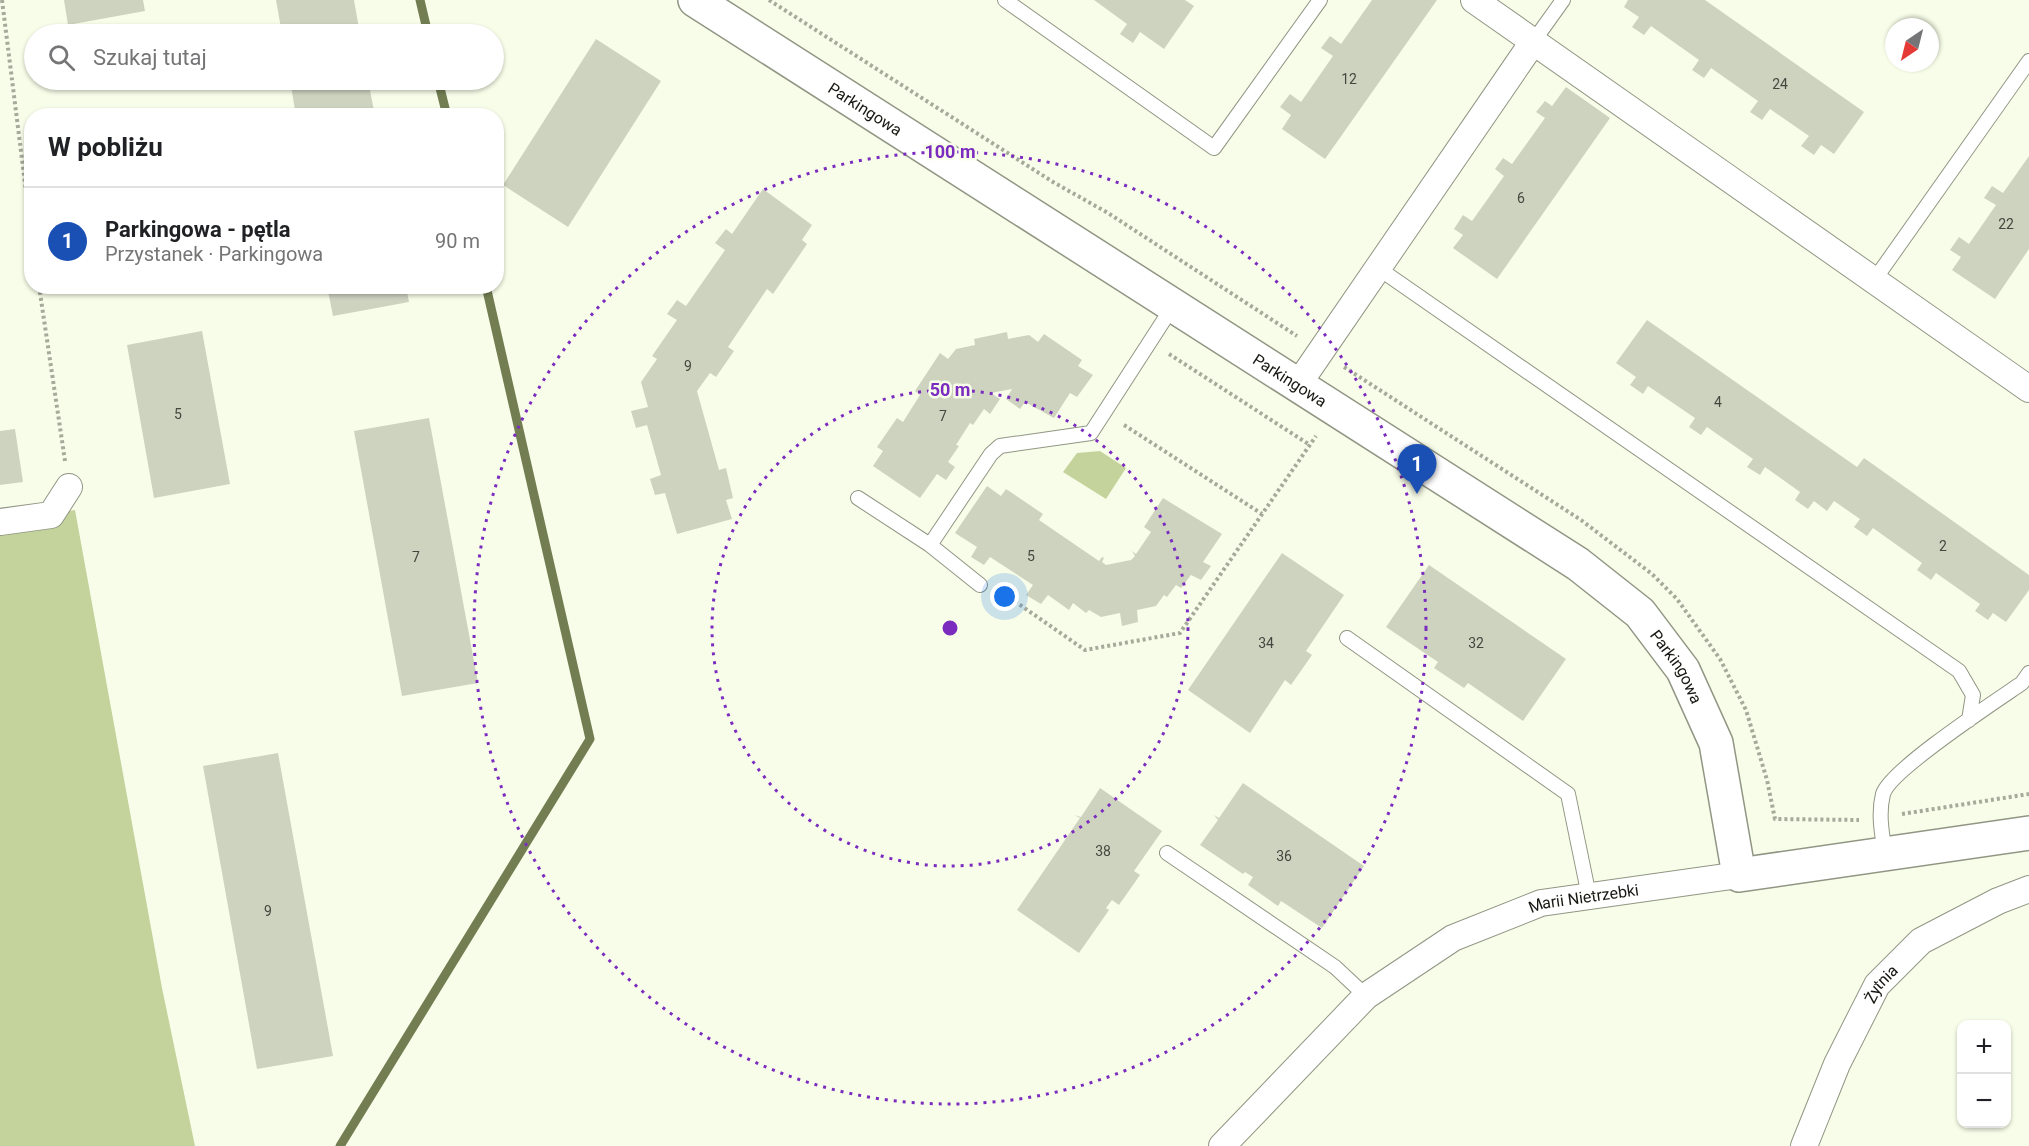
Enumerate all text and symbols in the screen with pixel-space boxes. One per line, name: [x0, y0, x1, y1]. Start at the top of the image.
north arrow: [1885, 18, 1939, 72]
search box: [24, 24, 504, 90]
icon: search: [45, 41, 78, 74]
text: Szukaj tutaj: [93, 45, 207, 70]
house number: 12: [1341, 71, 1357, 87]
house number: 24: [1772, 76, 1788, 92]
street label: Parkingowa: [825, 78, 906, 139]
text: W pobliżu: [48, 132, 163, 162]
text: 100 m: [924, 141, 976, 162]
house number: 6: [1517, 190, 1525, 206]
house number: 22: [1998, 216, 2014, 232]
text: Parkingowa - pętla: [105, 217, 291, 242]
text: 1: [62, 229, 73, 253]
text: 90 m: [435, 229, 480, 253]
text: Przystanek · Parkingowa: [105, 242, 323, 266]
street label: Parkingowa: [1250, 349, 1330, 411]
house number: 9: [684, 358, 692, 374]
text: 50 m: [930, 379, 970, 400]
house number: 4: [1714, 394, 1722, 410]
house number: 5: [174, 406, 182, 422]
house number: 7: [939, 408, 947, 424]
pin: 1: [1398, 444, 1436, 494]
house number: 2: [1939, 538, 1947, 554]
house number: 5: [1027, 548, 1035, 564]
house number: 7: [412, 549, 420, 565]
your location: [990, 582, 1019, 611]
centre of rings: [940, 618, 960, 638]
street label: Parkingowa: [1646, 626, 1706, 706]
house number: 34: [1258, 635, 1274, 651]
house number: 32: [1468, 635, 1484, 651]
house number: 38: [1095, 843, 1111, 859]
house number: 36: [1276, 848, 1292, 864]
street label: Marii Nietrzebki: [1525, 880, 1640, 917]
house number: 9: [264, 903, 272, 919]
street label: Żytnia: [1860, 961, 1901, 1006]
map controls: [1957, 1020, 2011, 1128]
button: +: [1957, 1020, 2011, 1074]
button: −: [1957, 1074, 2011, 1128]

